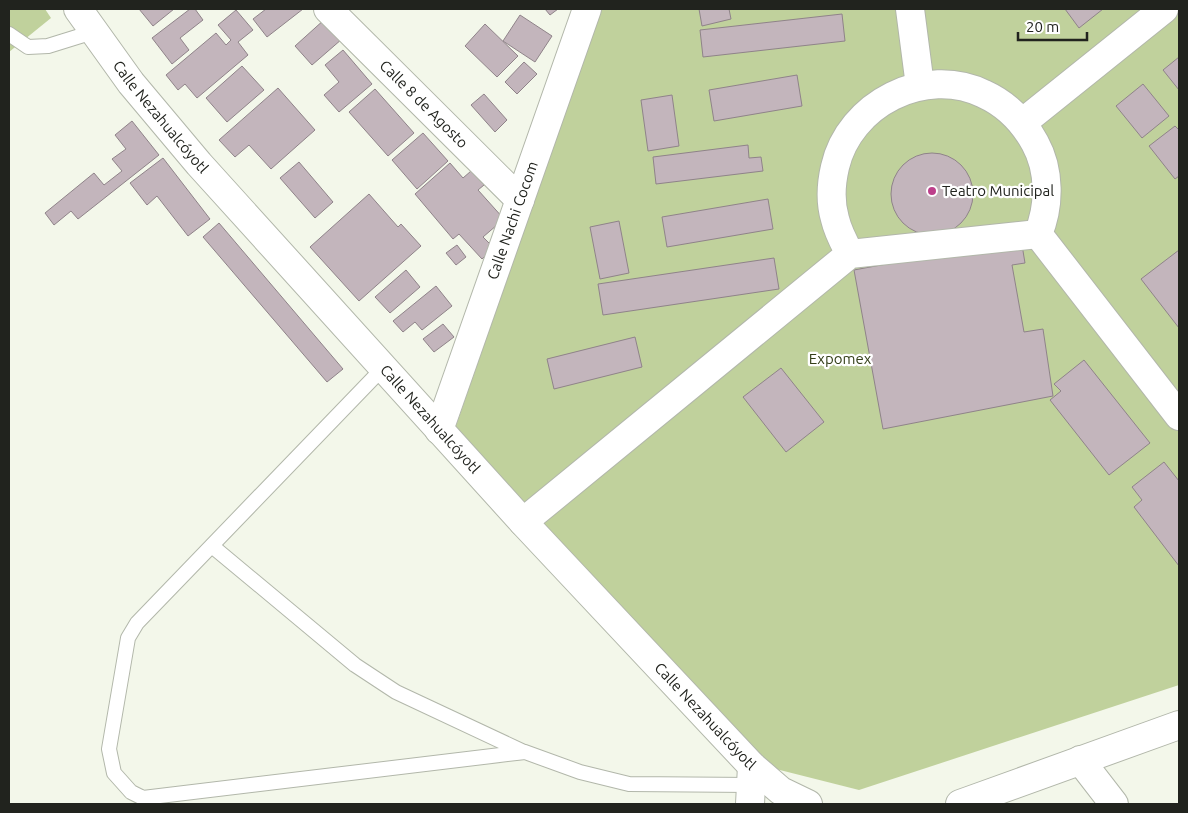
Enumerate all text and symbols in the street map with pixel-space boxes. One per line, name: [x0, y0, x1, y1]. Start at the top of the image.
scale bar: [1018, 10, 1087, 42]
text: 20 m: [1026, 18, 1059, 35]
street label: Calle 8 de Agosto: [376, 56, 472, 151]
street label: Calle Nezahualcóyotl: [110, 57, 212, 176]
street label: Calle Nachi Cocom: [484, 159, 541, 282]
place label: Teatro Municipal: [942, 182, 1054, 199]
marker: Teatro Municipal: [926, 185, 938, 197]
park label: Expomex: [809, 350, 872, 367]
street label: Calle Nezahualcóyotl: [377, 361, 484, 477]
street label: Calle Nezahualcóyotl: [651, 659, 759, 773]

